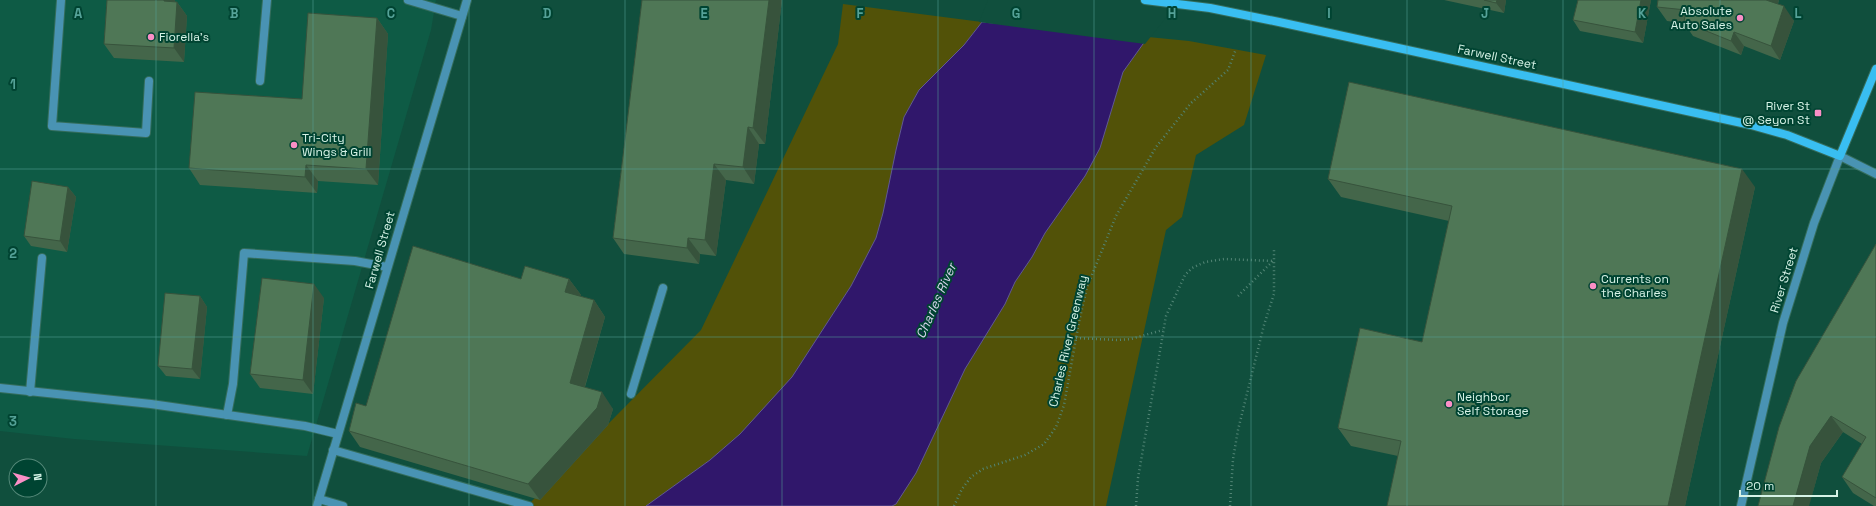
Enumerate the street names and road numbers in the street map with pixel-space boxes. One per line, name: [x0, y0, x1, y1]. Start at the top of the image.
street label: Farwell Street: [1456, 41, 1538, 73]
street label: Farwell Street: [361, 209, 399, 291]
street label: River Street: [1766, 245, 1802, 315]
street label: Charles River Greenway: [1045, 274, 1091, 408]

